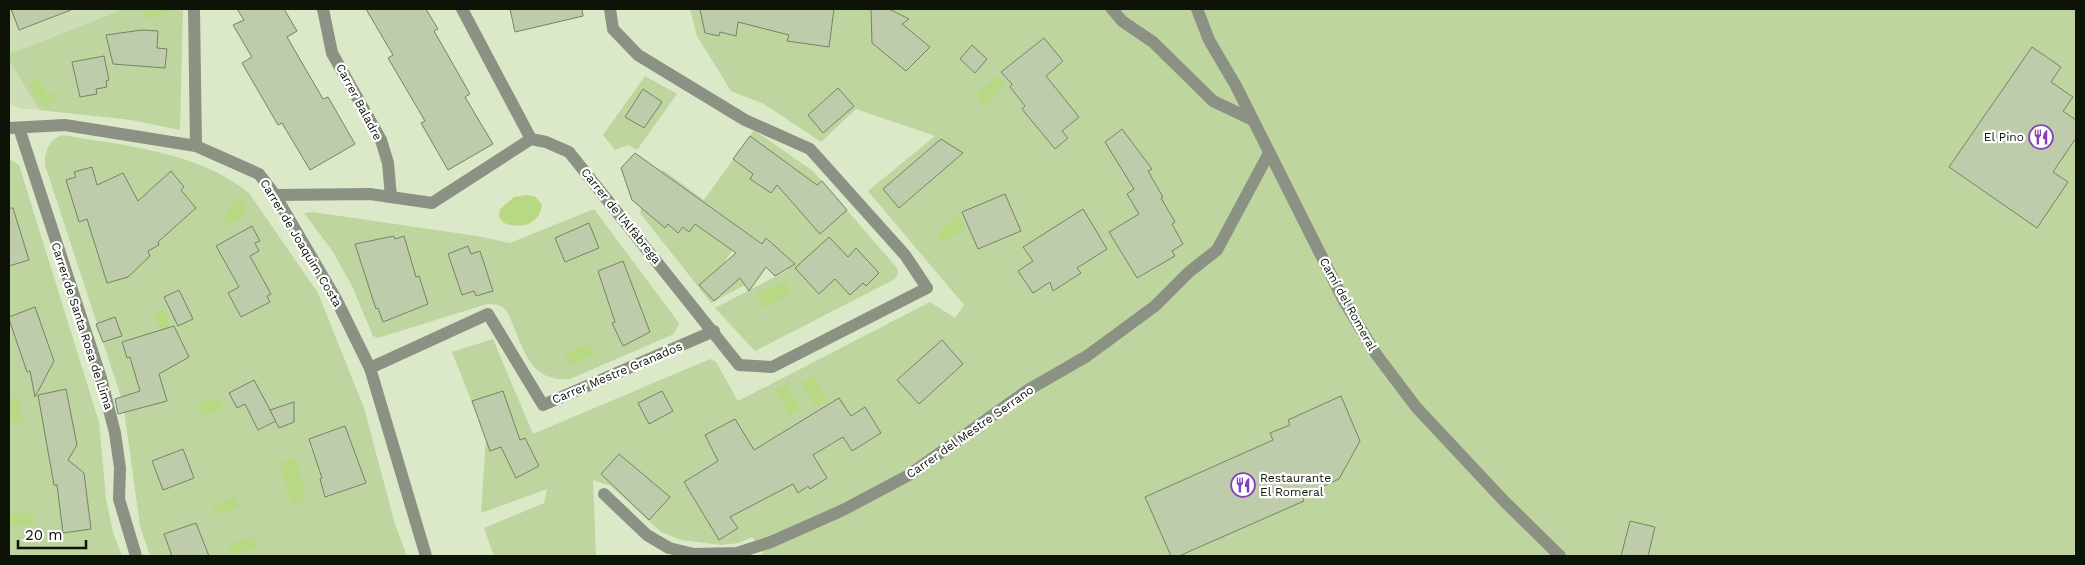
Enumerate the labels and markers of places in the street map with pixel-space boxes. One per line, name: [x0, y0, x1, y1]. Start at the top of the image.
restaurant icon: El Pino: [2028, 124, 2054, 150]
place label: El Pino: [1984, 130, 2024, 144]
place label: Restaurante El Romeral: [1260, 471, 1331, 499]
restaurant icon: Restaurante El Romeral: [1230, 472, 1256, 498]

